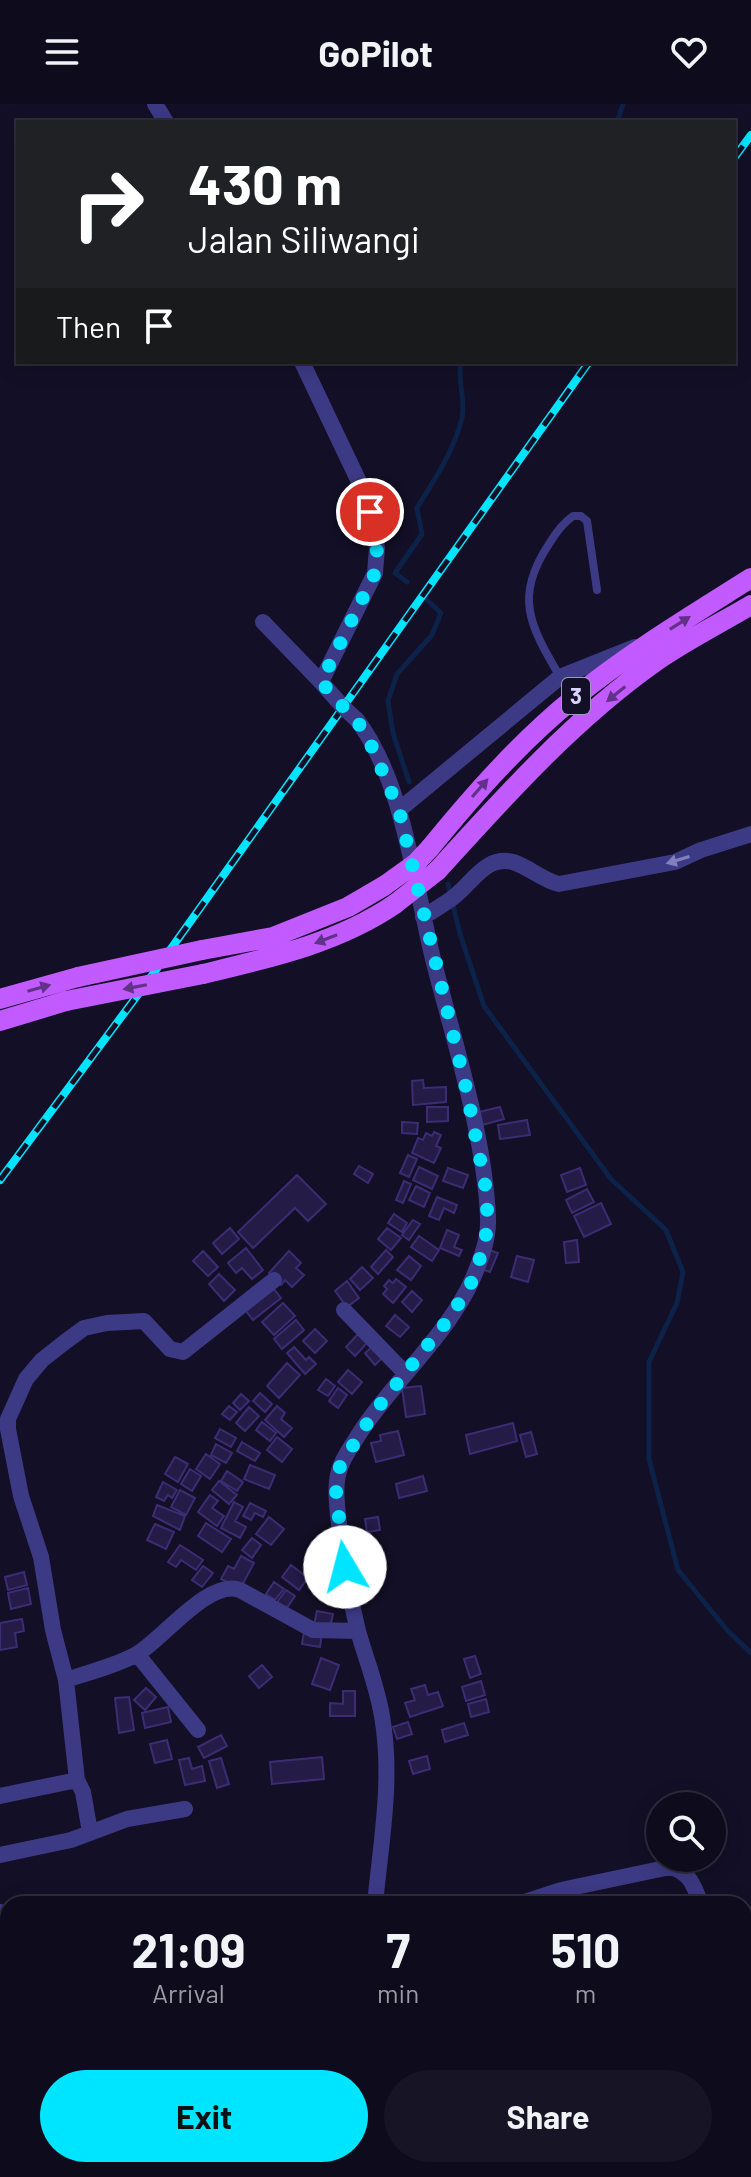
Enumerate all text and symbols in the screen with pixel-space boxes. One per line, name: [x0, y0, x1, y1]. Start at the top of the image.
icon: menu: [40, 30, 84, 74]
icon: heart: [667, 30, 711, 74]
text: GoPilot: [318, 31, 433, 74]
text: 430 m: [188, 149, 342, 216]
icon: right: [56, 152, 160, 256]
text: Jalan Siliwangi: [188, 217, 420, 260]
icon: arrive: [137, 304, 181, 348]
text: Then: [56, 308, 121, 344]
pin: [336, 478, 404, 546]
icon: arrive: [348, 490, 392, 534]
one-way arrow: [668, 616, 691, 631]
road number: 3: [562, 678, 590, 714]
one-way arrow: [606, 685, 626, 702]
one-way arrow: [471, 779, 488, 799]
one-way arrow: [665, 854, 689, 867]
one-way arrow: [314, 933, 338, 946]
one-way arrow: [27, 981, 51, 994]
one-way arrow: [122, 982, 147, 994]
position arrow: [303, 1525, 387, 1609]
map controls: [646, 1792, 726, 1872]
button: search: [646, 1792, 726, 1872]
text: 21:09: [132, 1920, 245, 1978]
text: 7: [386, 1920, 410, 1978]
text: 510: [551, 1920, 620, 1978]
text: Arrival: [152, 1977, 225, 2008]
text: min: [377, 1977, 419, 2008]
text: m: [575, 1977, 596, 2008]
button: Exit: [40, 2070, 368, 2162]
button: Share: [384, 2070, 712, 2162]

